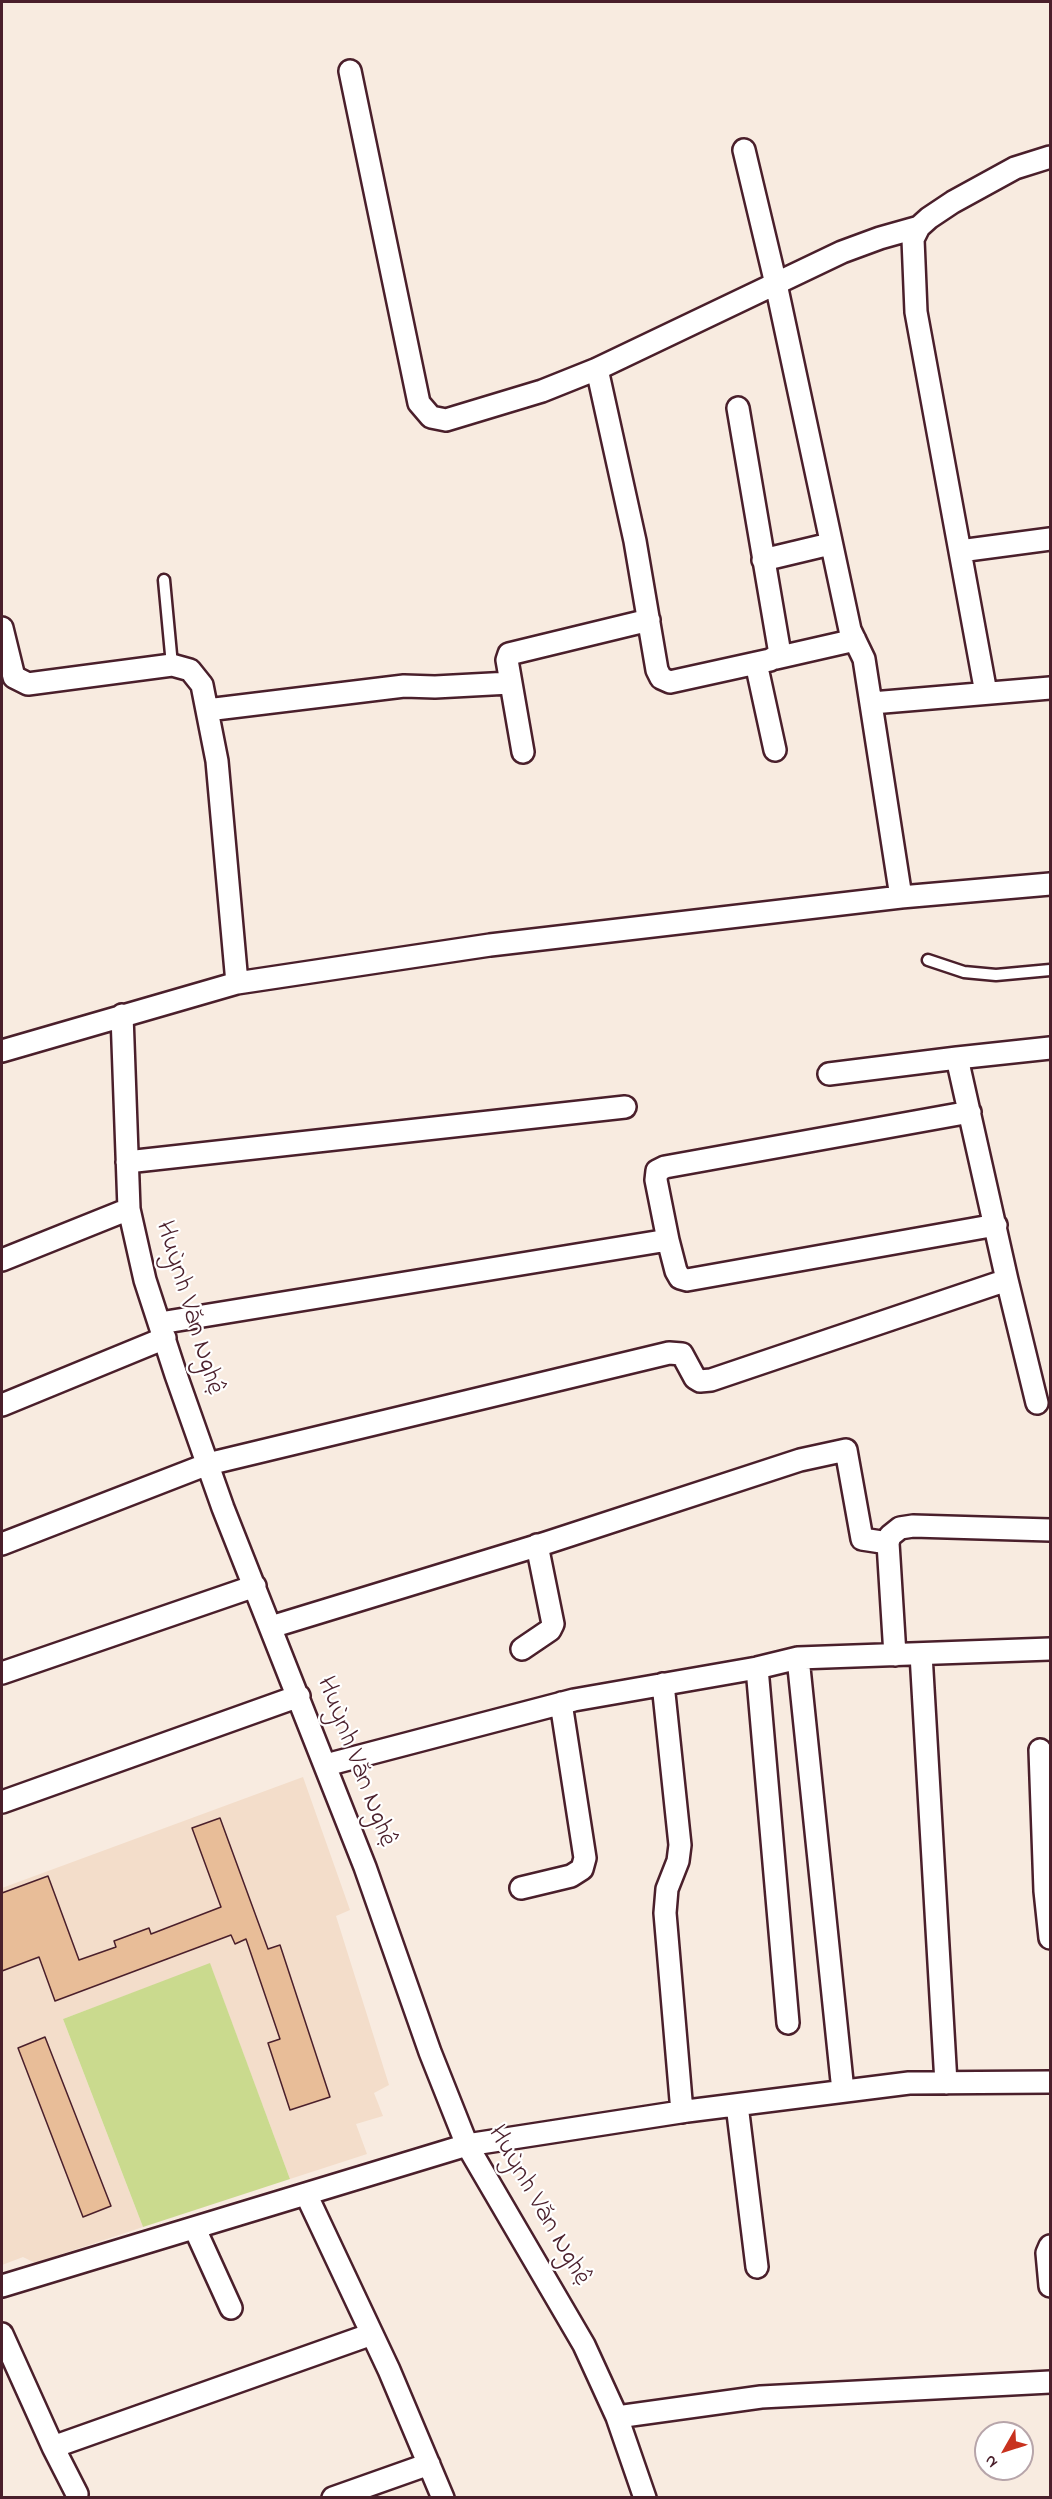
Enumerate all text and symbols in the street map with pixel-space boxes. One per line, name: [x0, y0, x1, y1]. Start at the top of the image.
street label: Huỳnh Văn Nghệ: [146, 1218, 230, 1400]
street label: Huỳnh Văn Nghệ: [307, 1673, 403, 1853]
street label: Huỳnh Văn Nghệ: [479, 2120, 597, 2294]
north arrow: [974, 2421, 1034, 2481]
text: N: [979, 2449, 1004, 2473]

